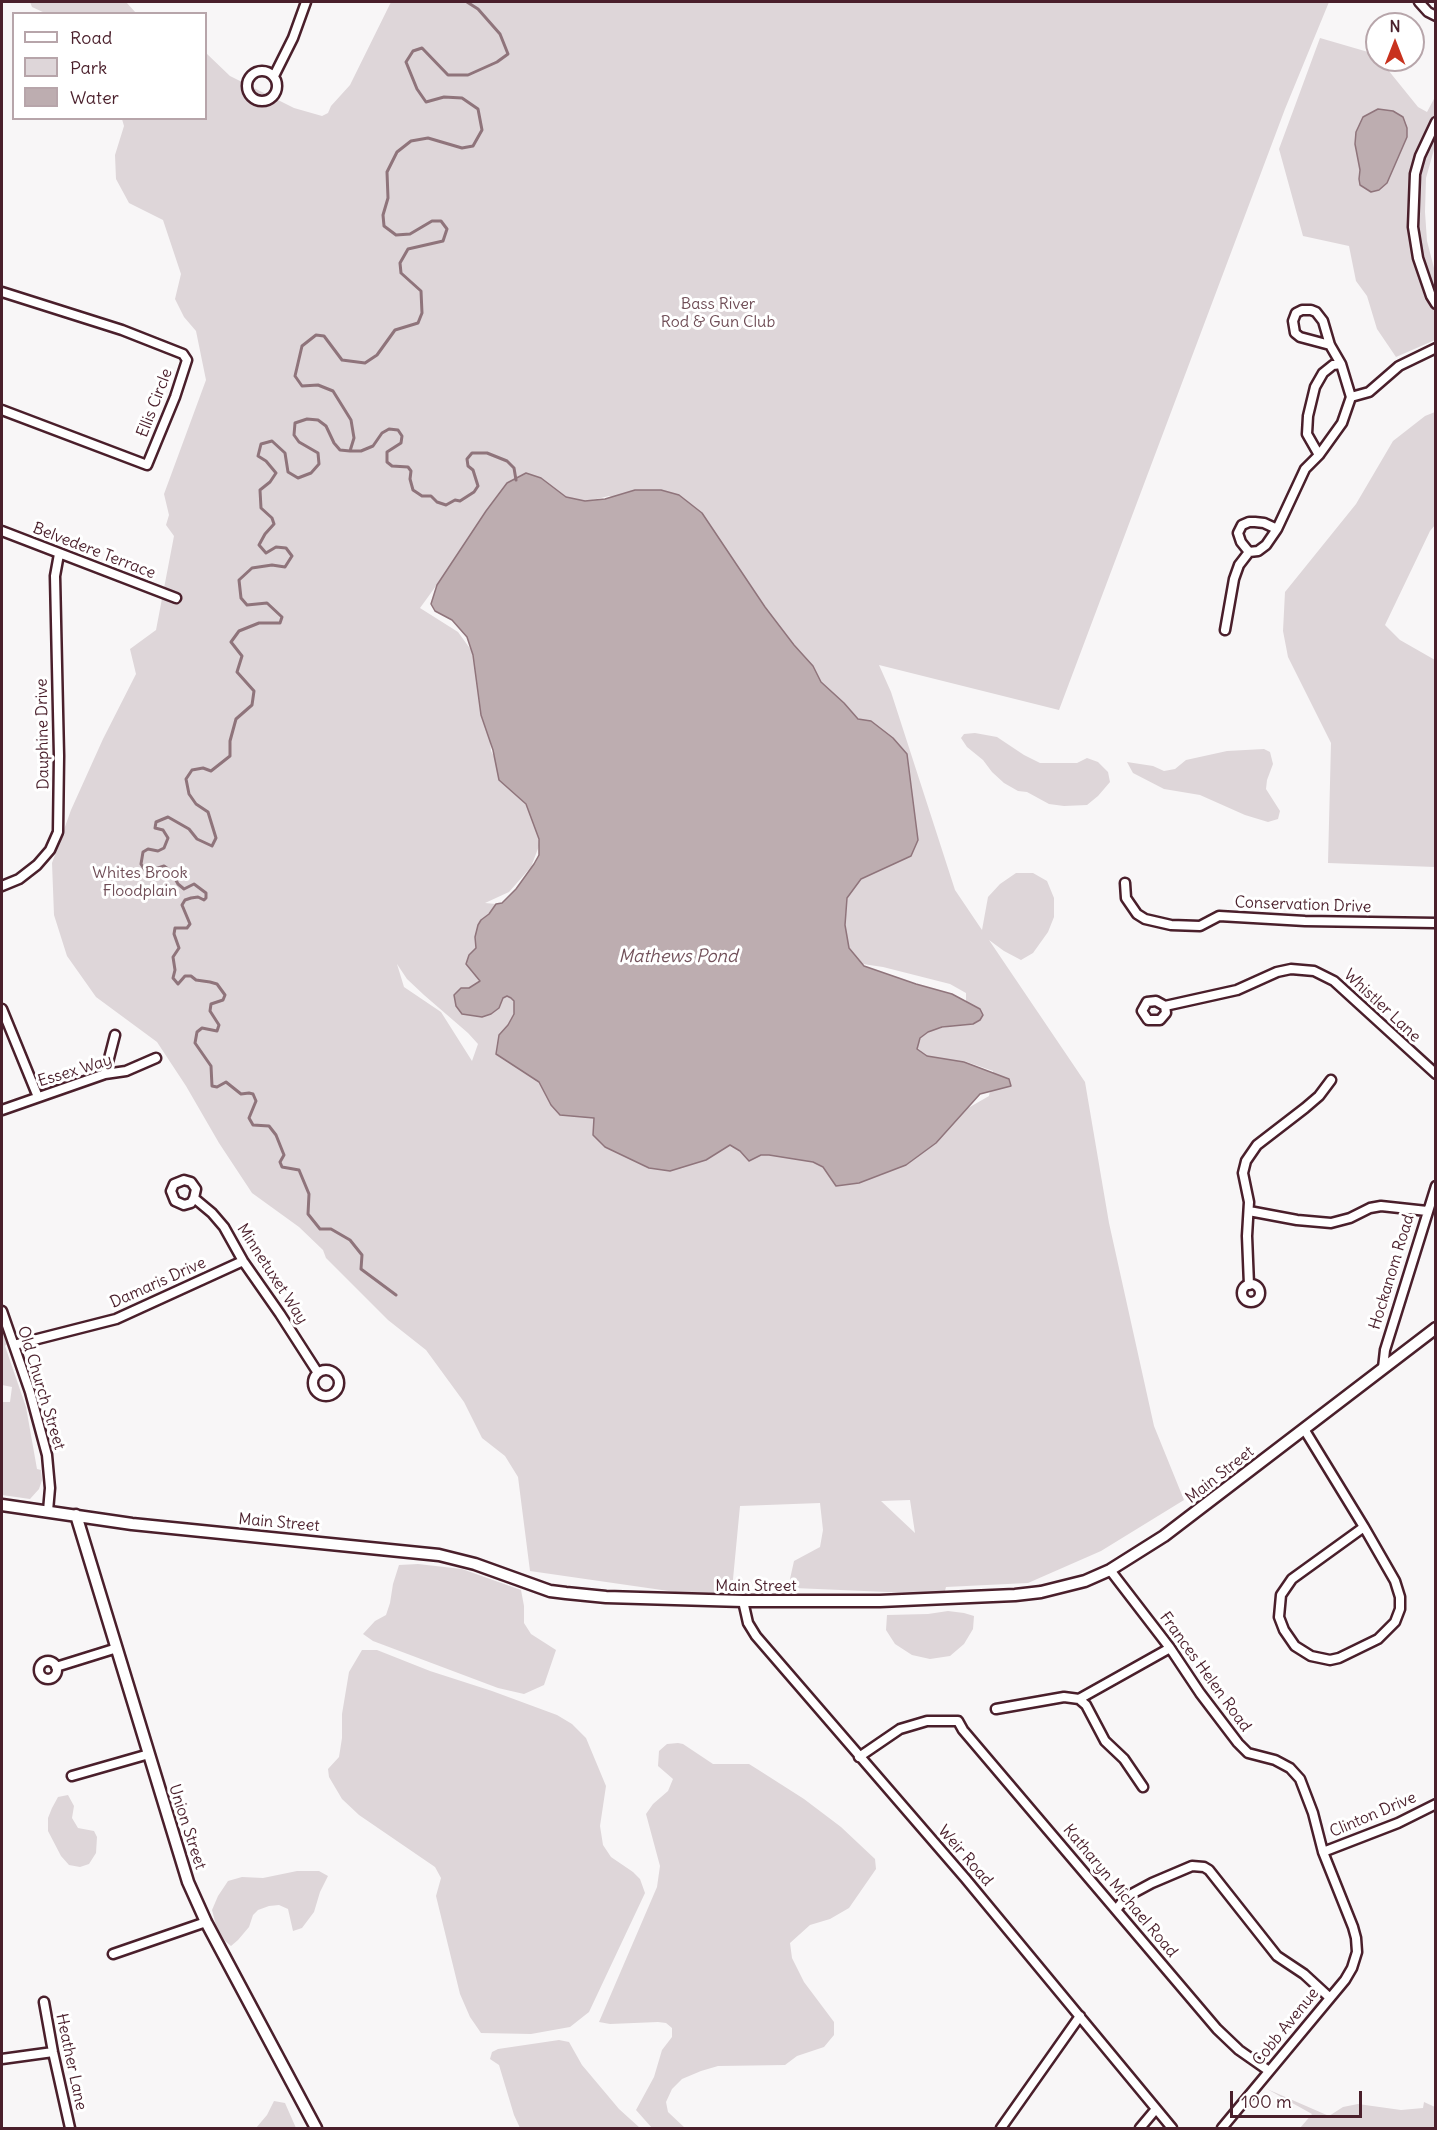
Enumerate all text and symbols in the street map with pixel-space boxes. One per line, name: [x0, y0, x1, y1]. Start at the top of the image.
legend: [12, 12, 207, 120]
north arrow: [1365, 12, 1425, 72]
text: N: [1389, 16, 1401, 36]
text: Road: [70, 26, 112, 49]
text: Park: [70, 56, 107, 79]
text: Water: [70, 86, 119, 109]
park label: Bass River Rod & Gun Club: [661, 294, 775, 332]
street label: Ellis Circle: [133, 366, 177, 440]
street label: Belvedere Terrace: [30, 519, 158, 583]
street label: Dauphine Drive: [32, 678, 54, 790]
park label: Whites Brook Floodplain: [92, 863, 188, 901]
street label: Conservation Drive: [1234, 893, 1372, 917]
water label: Mathews Pond: [618, 946, 738, 968]
street label: Whistler Lane: [1340, 965, 1424, 1047]
street label: Essex Way: [36, 1051, 114, 1091]
street label: Hockanom Road: [1365, 1212, 1419, 1332]
street label: Minnetuxet Way: [232, 1220, 312, 1328]
street label: Damaris Drive: [107, 1253, 209, 1313]
street label: Old Church Street: [13, 1324, 69, 1452]
street label: Main Street: [1182, 1442, 1258, 1508]
street label: Main Street: [238, 1510, 320, 1536]
street label: Main Street: [715, 1576, 797, 1596]
street label: Frances Helen Road: [1155, 1608, 1255, 1736]
street label: Union Street: [164, 1782, 210, 1872]
street label: Clinton Drive: [1327, 1788, 1419, 1842]
street label: Katharyn Michael Road: [1059, 1821, 1181, 1961]
street label: Weir Road: [933, 1822, 997, 1890]
street label: Cobb Avenue: [1249, 1984, 1323, 2070]
street label: Heather Lane: [51, 2012, 91, 2112]
scale bar: [1233, 2079, 1365, 2117]
text: 100 m: [1241, 2090, 1292, 2113]

